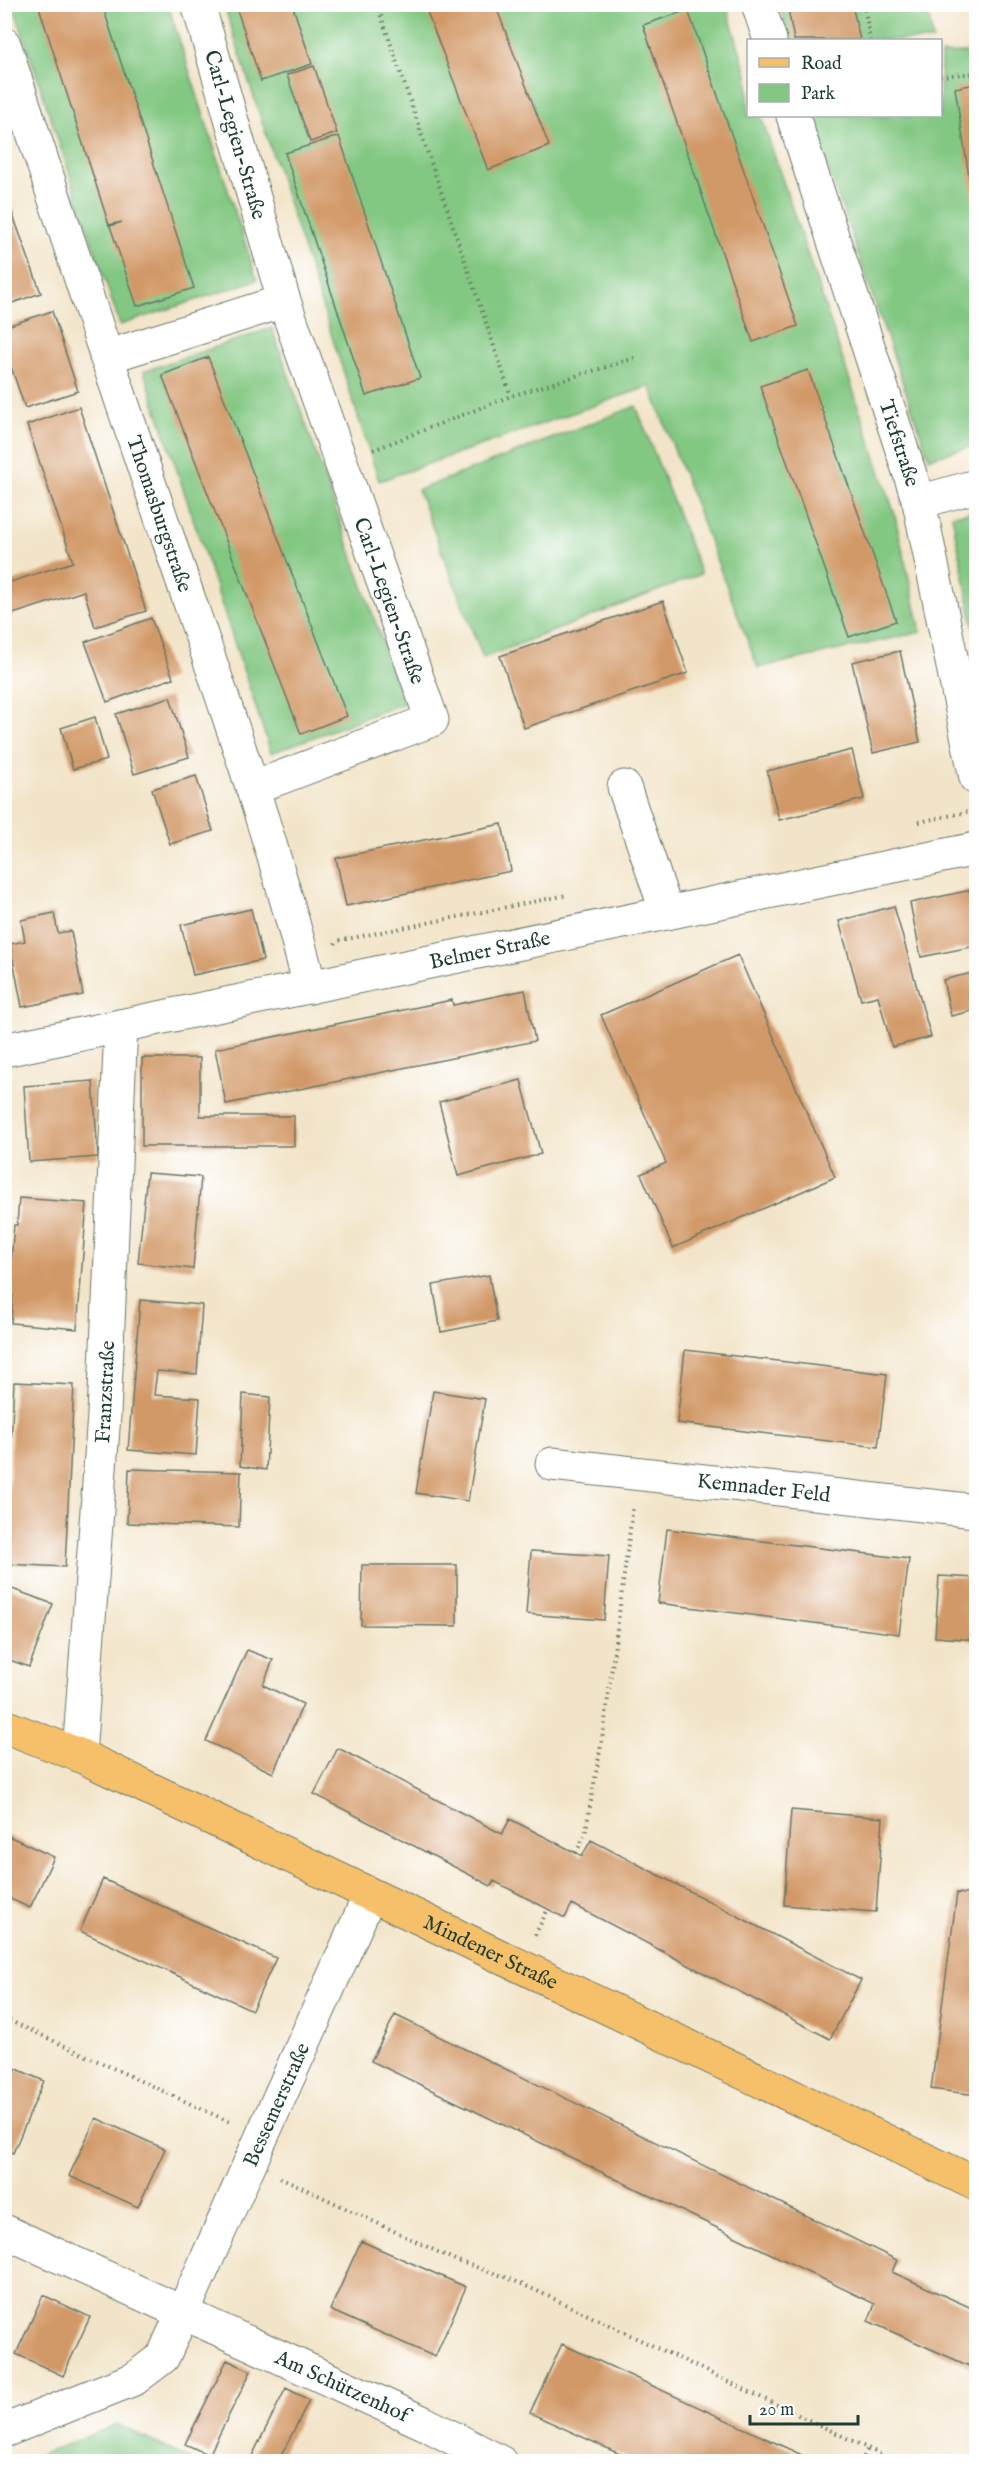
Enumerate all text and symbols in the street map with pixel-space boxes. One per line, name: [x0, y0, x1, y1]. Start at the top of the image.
legend: [747, 39, 942, 117]
street label: Carl-Legien-Straße: [197, 47, 272, 223]
text: Road: [801, 53, 842, 76]
text: Park: [801, 83, 836, 106]
street label: Tiefstraße: [872, 397, 925, 491]
street label: Thomasburgstraße: [119, 433, 198, 596]
street label: Carl-Legien-Straße: [347, 514, 430, 688]
street label: Belmer Straße: [427, 925, 553, 977]
street label: Franzstraße: [90, 1340, 122, 1444]
street label: Kemnader Feld: [695, 1468, 833, 1510]
street label: Mindener Straße: [419, 1910, 562, 1997]
street label: Bessemerstraße: [238, 2039, 317, 2172]
street label: Am Schützenhof: [269, 2344, 416, 2431]
scale bar: [750, 2388, 858, 2426]
text: 20 m: [759, 2399, 794, 2422]

